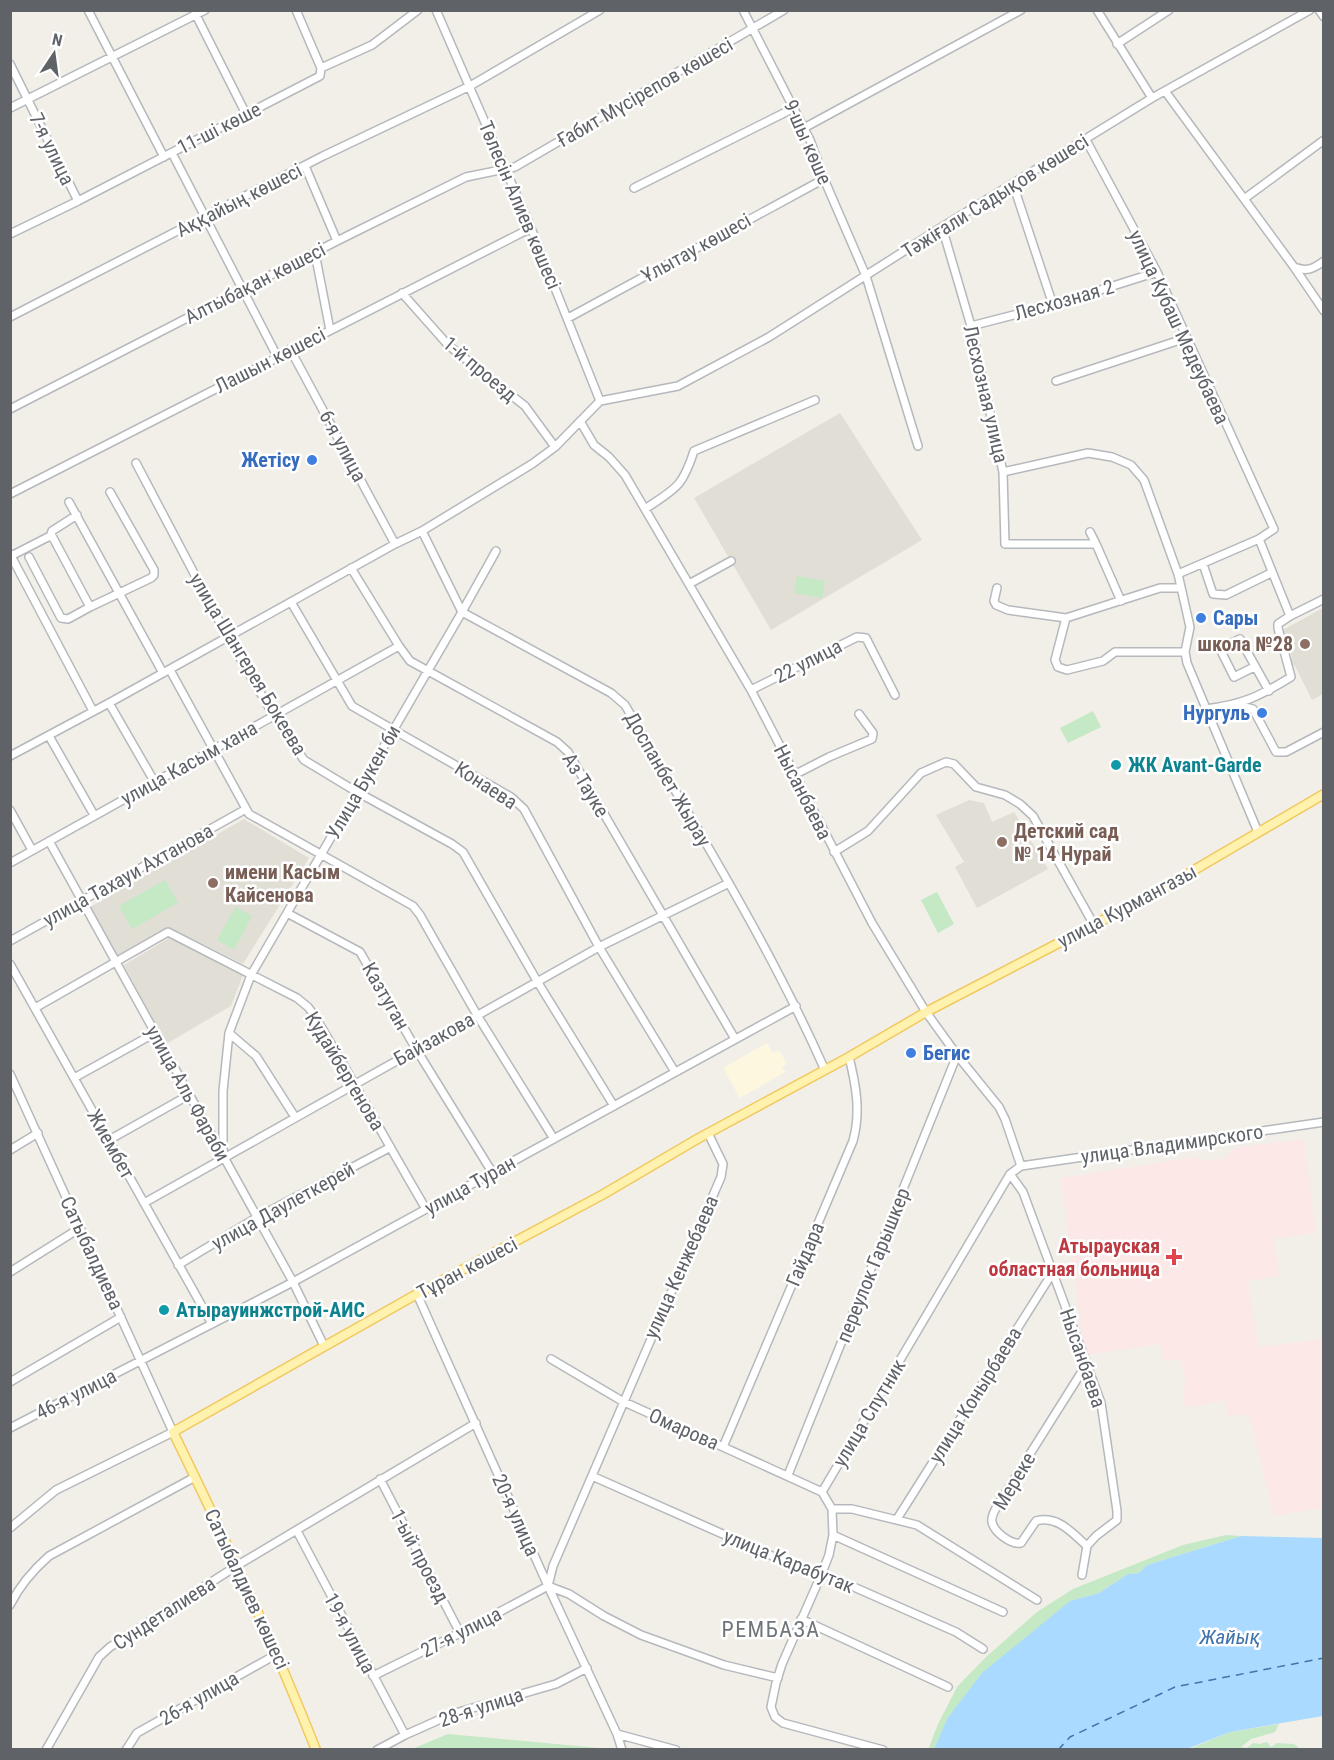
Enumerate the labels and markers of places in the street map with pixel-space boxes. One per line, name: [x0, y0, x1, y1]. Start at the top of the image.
place label: Жетісу: [241, 448, 300, 472]
marker: Жетісу: [305, 453, 319, 467]
place label: Сары: [1213, 606, 1258, 630]
marker: Сары: [1194, 611, 1208, 625]
place label: школа №28: [1198, 632, 1293, 656]
marker: школа №28: [1298, 637, 1312, 651]
place label: Нургуль: [1183, 701, 1250, 725]
marker: Нургуль: [1255, 706, 1269, 720]
place label: ЖК Avant-Garde: [1128, 753, 1261, 777]
marker: ЖК Avant-Garde: [1109, 758, 1123, 772]
place label: Детский сад № 14 Нурай: [1014, 819, 1119, 866]
marker: Детский сад № 14 Нурай: [995, 835, 1009, 849]
place label: имени Касым Кайсенова: [225, 860, 340, 907]
marker: имени Касым Кайсенова: [206, 876, 220, 890]
place label: Бегис: [923, 1041, 970, 1065]
marker: Бегис: [904, 1046, 918, 1060]
place label: Атырауская областная больница: [989, 1234, 1160, 1281]
marker: Атырауская областная больница: [1165, 1248, 1183, 1266]
place label: Атырауинжстрой-АИС: [176, 1298, 365, 1322]
marker: Атырауинжстрой-АИС: [157, 1303, 171, 1317]

